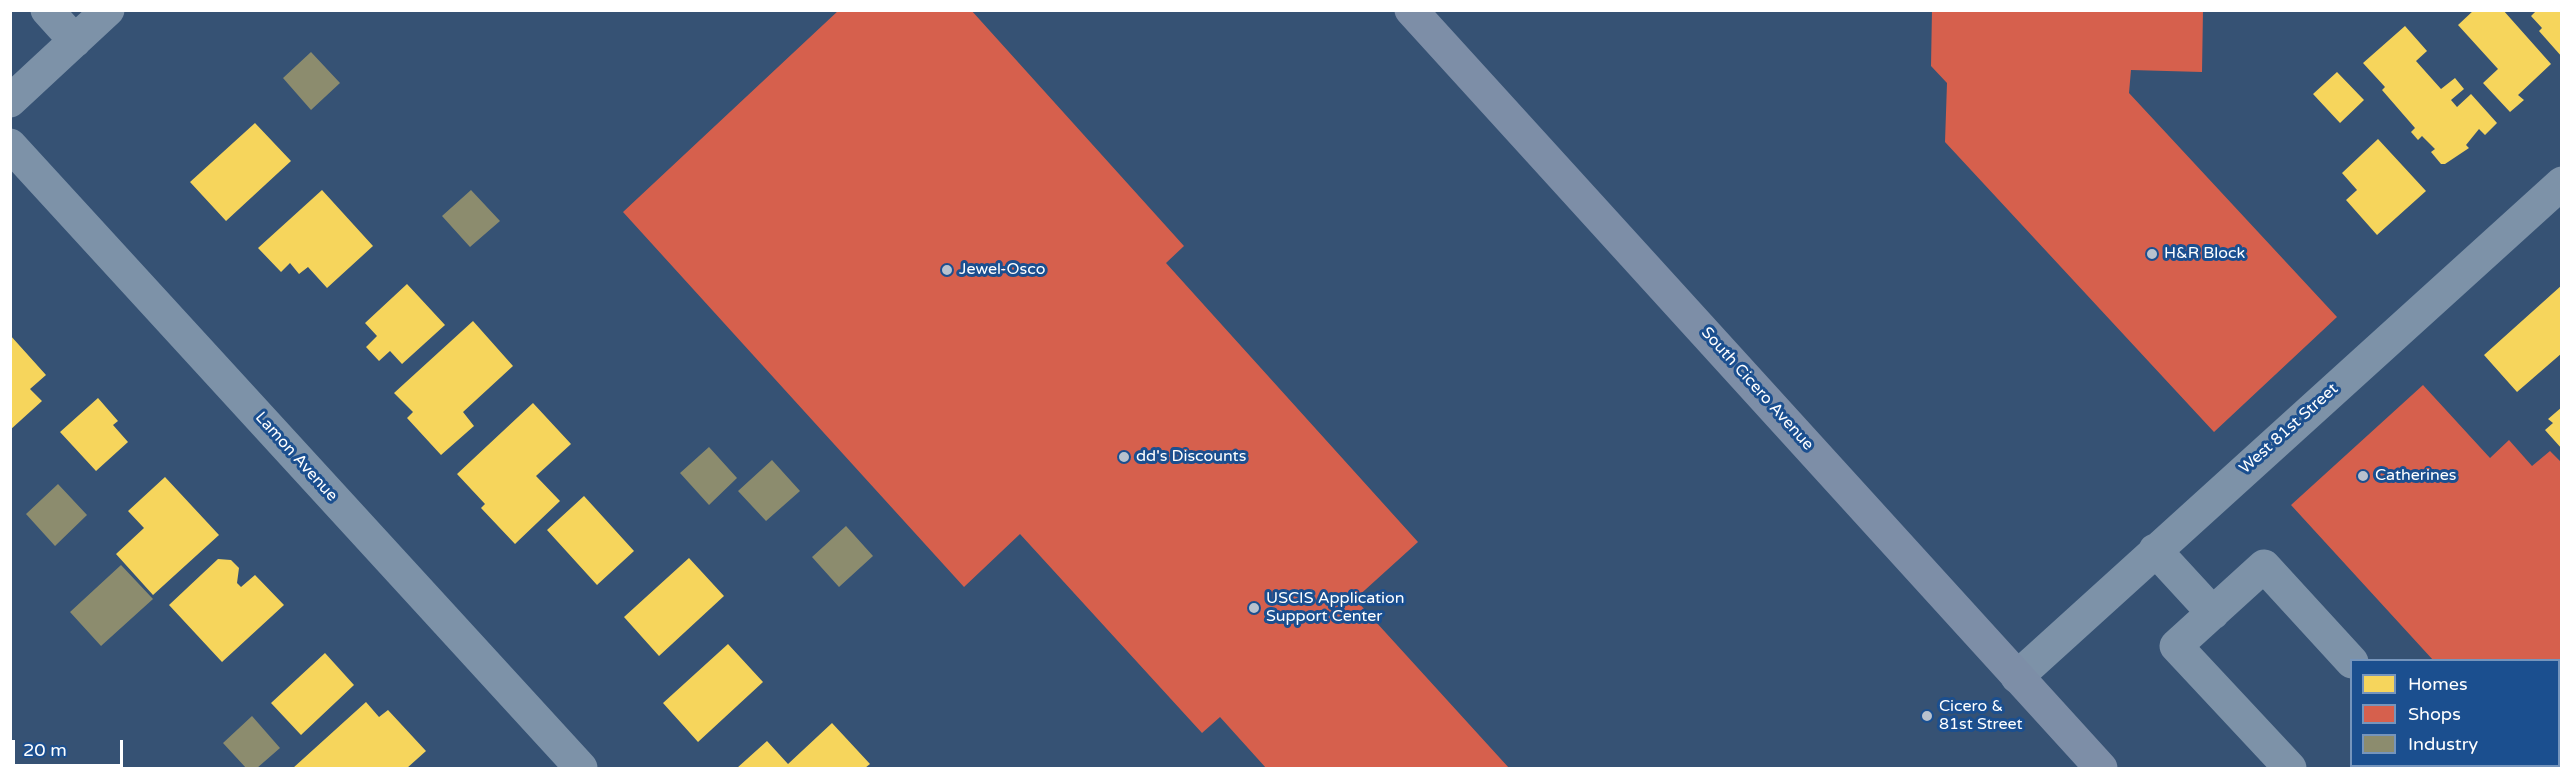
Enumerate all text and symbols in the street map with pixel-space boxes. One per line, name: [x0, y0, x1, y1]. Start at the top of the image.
place label: H&R Block: [2164, 244, 2245, 264]
marker: H&R Block: [2145, 247, 2159, 261]
place label: Jewel-Osco: [959, 260, 1045, 280]
marker: Jewel-Osco: [940, 263, 954, 277]
street label: South Cicero Avenue: [1697, 323, 1817, 455]
street label: West 81st Street: [2236, 380, 2342, 478]
street label: Lamon Avenue: [251, 408, 341, 506]
place label: dd's Discounts: [1136, 447, 1246, 467]
marker: dd's Discounts: [1117, 450, 1131, 464]
place label: Catherines: [2375, 466, 2456, 486]
marker: Catherines: [2356, 469, 2370, 483]
place label: USCIS Application Support Center: [1266, 589, 1405, 627]
marker: USCIS Application Support Center: [1247, 601, 1261, 615]
legend: [2350, 659, 2560, 767]
text: Homes: [2408, 673, 2468, 695]
place label: Cicero & 81st Street: [1939, 697, 2023, 735]
text: Shops: [2408, 703, 2461, 725]
marker: Cicero & 81st Street: [1920, 709, 1934, 723]
scale bar: [15, 728, 126, 766]
text: Industry: [2408, 733, 2478, 755]
text: 20 m: [23, 739, 67, 761]

